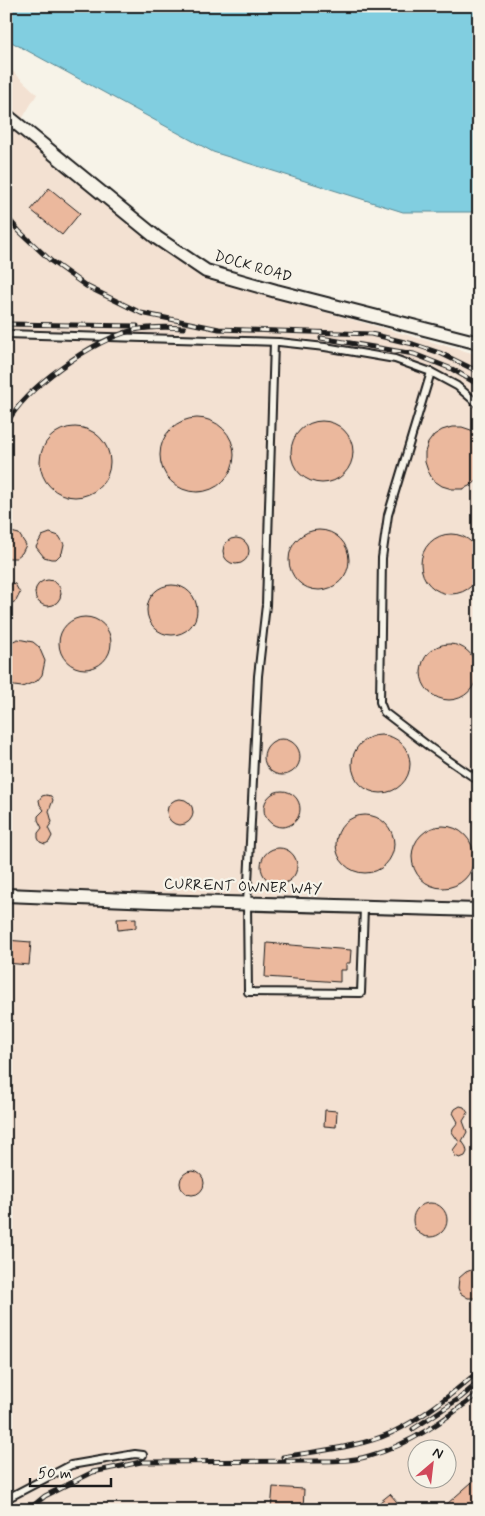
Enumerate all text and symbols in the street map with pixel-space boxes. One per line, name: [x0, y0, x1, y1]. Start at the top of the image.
street label: DOCK ROAD: [212, 246, 294, 288]
street label: CURRENT OWNER WAY: [164, 874, 323, 900]
north arrow: [408, 1438, 458, 1488]
text: N: [429, 1443, 446, 1464]
scale bar: [30, 1456, 111, 1488]
text: 50 m: [38, 1464, 72, 1484]

